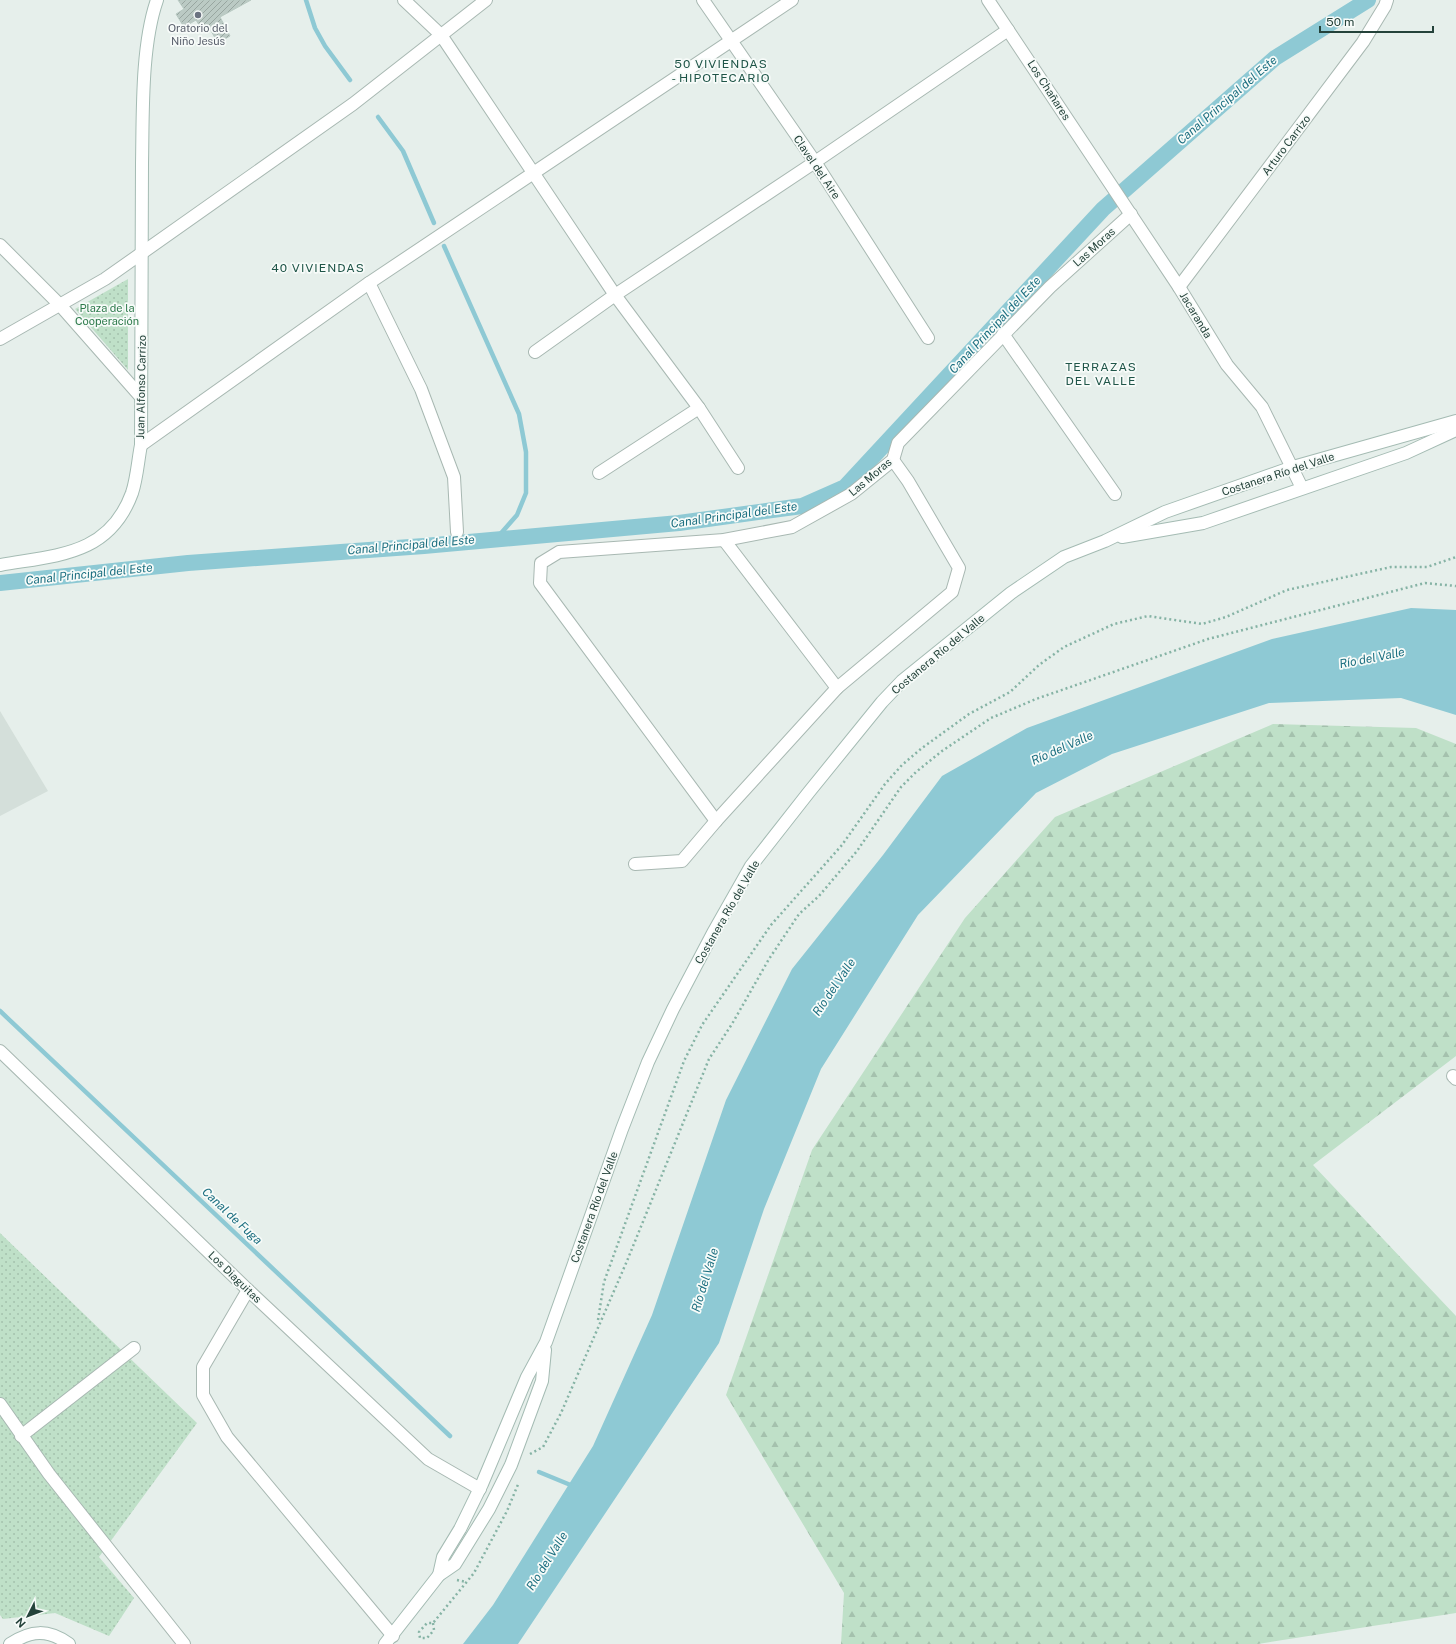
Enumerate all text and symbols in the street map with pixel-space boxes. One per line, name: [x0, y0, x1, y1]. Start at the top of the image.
scale bar: [1320, 8, 1433, 34]
marker: Oratorio del Niño Jesús: [193, 10, 203, 20]
text: 50 m: [1326, 15, 1354, 29]
place label: Oratorio del Niño Jesús: [168, 22, 228, 47]
water label: Canal Principal del Este: [1174, 52, 1280, 147]
district label: 50 VIVIENDAS - HIPOTECARIO: [671, 57, 771, 85]
street label: Los Chañares: [1025, 58, 1073, 123]
street label: Arturo Carrizo: [1260, 113, 1312, 177]
street label: Clavel del Aire: [791, 133, 843, 201]
street label: Las Moras: [1071, 225, 1118, 269]
district label: 40 VIVIENDAS: [271, 261, 365, 275]
water label: Canal Principal del Este: [946, 273, 1044, 377]
street label: Jacaranda: [1178, 290, 1214, 340]
park label: Plaza de la Cooperación: [75, 302, 139, 327]
street label: Juan Alfonso Carrizo: [134, 335, 148, 439]
district label: TERRAZAS DEL VALLE: [1065, 360, 1137, 388]
street label: Costanera Río del Valle: [1220, 450, 1336, 498]
street label: Las Moras: [846, 455, 894, 498]
water label: Canal Principal del Este: [670, 499, 799, 531]
water label: Canal Principal del Este: [347, 532, 476, 558]
water label: Canal Principal del Este: [25, 560, 154, 588]
street label: Costanera Río del Valle: [889, 612, 987, 696]
water label: Río del Valle: [1338, 645, 1406, 671]
water label: Río del Valle: [1029, 728, 1096, 768]
street label: Costanera Río del Valle: [692, 858, 762, 966]
water label: Río del Valle: [810, 955, 859, 1018]
street label: Costanera Río del Valle: [568, 1150, 620, 1264]
water label: Canal de Fuga: [199, 1185, 265, 1247]
water label: Río del Valle: [689, 1246, 722, 1314]
street label: Los Diaguitas: [206, 1249, 264, 1305]
water label: Río del Valle: [524, 1529, 571, 1593]
north arrow: [8, 1596, 48, 1636]
text: N: [13, 1615, 28, 1630]

